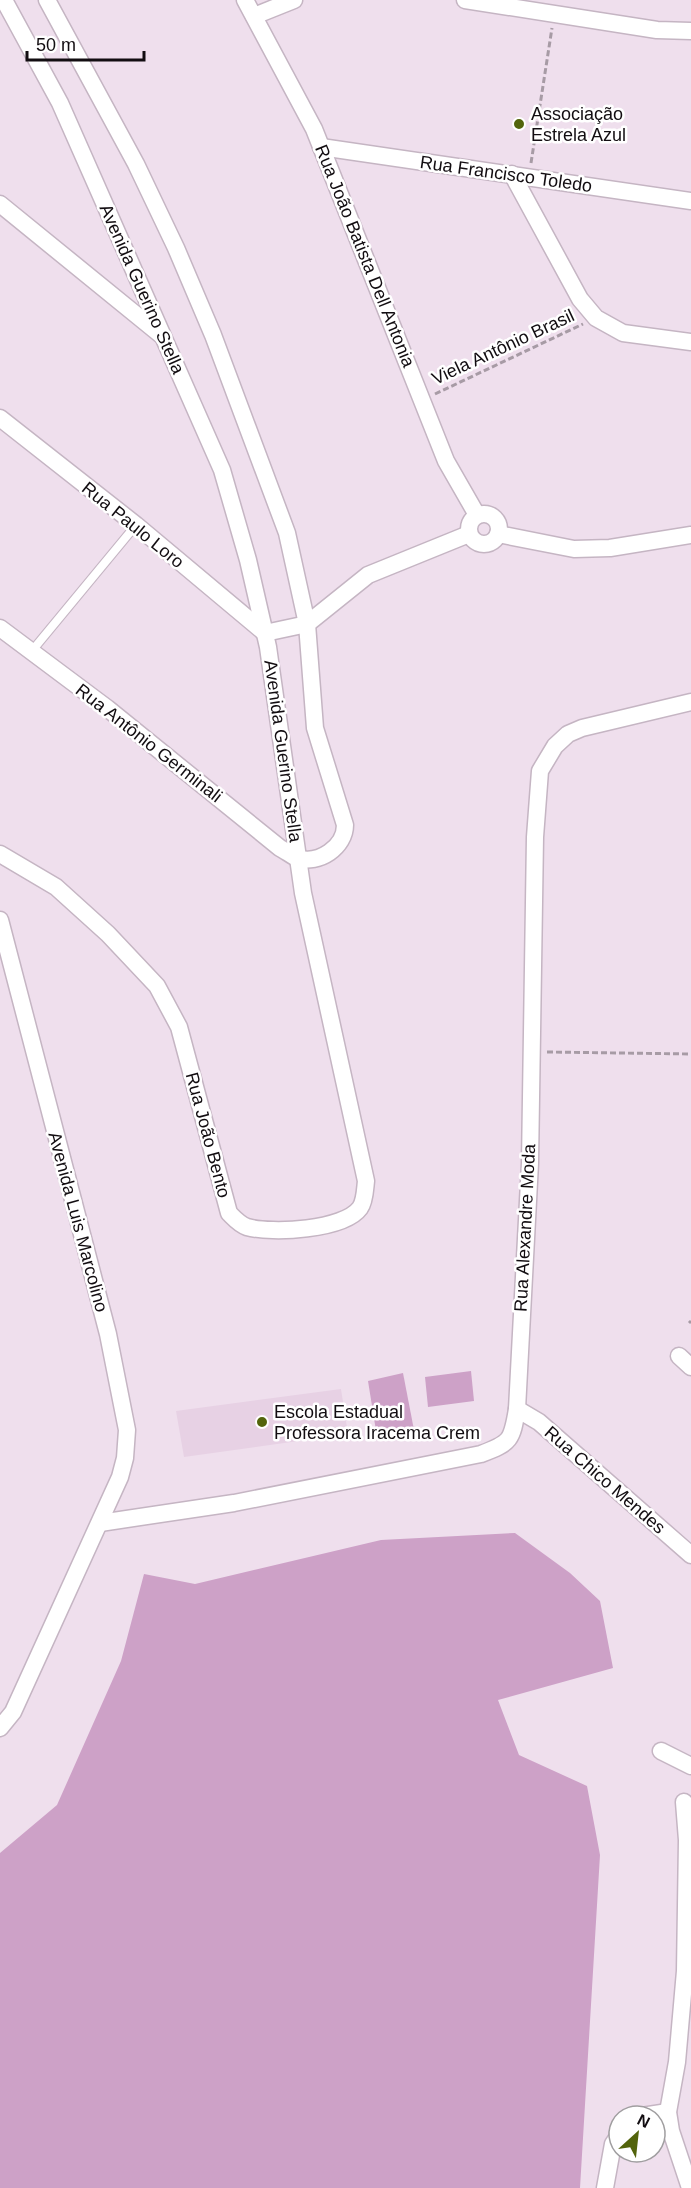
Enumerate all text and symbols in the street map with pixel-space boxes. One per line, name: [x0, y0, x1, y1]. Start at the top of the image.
scale bar: [27, 24, 144, 62]
text: 50 m: [36, 35, 76, 55]
place label: Associação Estrela Azul: [531, 104, 626, 145]
marker: Associação Estrela Azul: [512, 117, 526, 131]
street label: Rua João Batista Dell Antonia: [311, 142, 419, 371]
street label: Rua Francisco Toledo: [419, 152, 593, 196]
street label: Avenida Guerino Stella: [95, 201, 189, 378]
street label: Viela Antônio Brasil: [429, 305, 577, 389]
street label: Rua Paulo Loro: [78, 478, 188, 572]
street label: Avenida Guerino Stella: [260, 659, 306, 844]
street label: Rua Antônio Germinali: [72, 680, 226, 806]
street label: Rua João Bento: [182, 1070, 234, 1200]
street label: Avenida Luis Marcolino: [44, 1130, 112, 1314]
street label: Rua Alexandre Moda: [511, 1143, 539, 1312]
place label: Escola Estadual Professora Iracema Crem: [274, 1402, 480, 1443]
marker: Escola Estadual Professora Iracema Crem: [255, 1415, 269, 1429]
street label: Rua Chico Mendes: [541, 1422, 669, 1538]
north arrow: [607, 2104, 667, 2164]
text: N: [635, 2111, 653, 2131]

